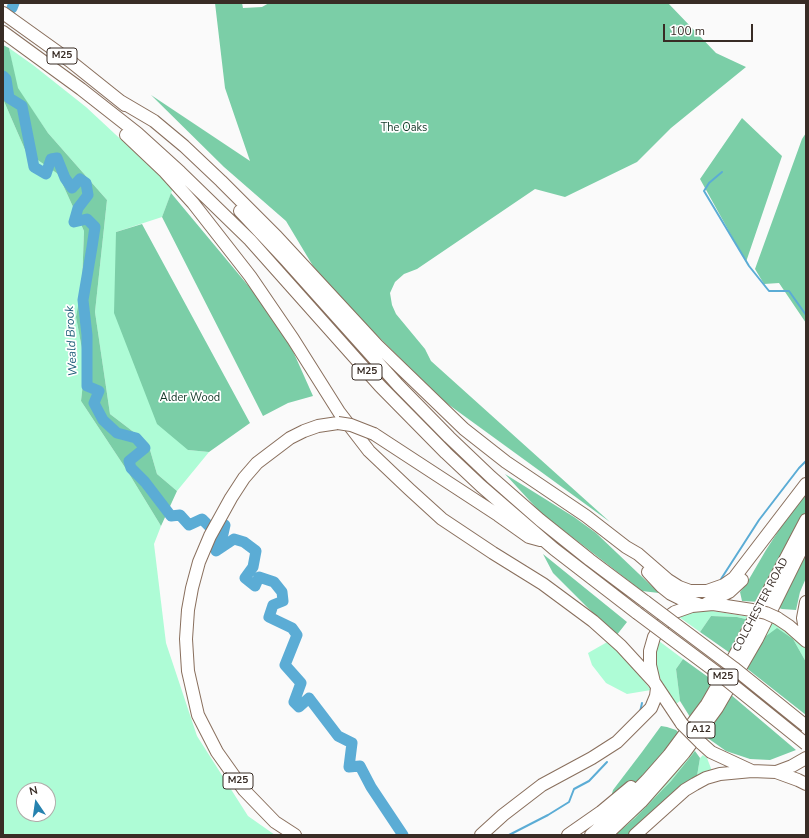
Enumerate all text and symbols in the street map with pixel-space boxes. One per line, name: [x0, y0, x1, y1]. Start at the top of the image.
scale bar: [665, 16, 755, 42]
text: 100 m: [670, 23, 705, 39]
road number: M25: [47, 48, 77, 64]
park label: The Oaks: [381, 121, 427, 135]
water label: Weald Brook: [63, 305, 81, 377]
road number: M25: [352, 364, 382, 380]
park label: Alder Wood: [160, 391, 220, 405]
street label: COLCHESTER ROAD: [731, 556, 791, 654]
road number: M25: [708, 669, 738, 685]
road number: A12: [687, 722, 715, 738]
road number: M25: [223, 773, 253, 789]
north arrow: [16, 782, 56, 822]
text: N: [28, 783, 39, 799]

